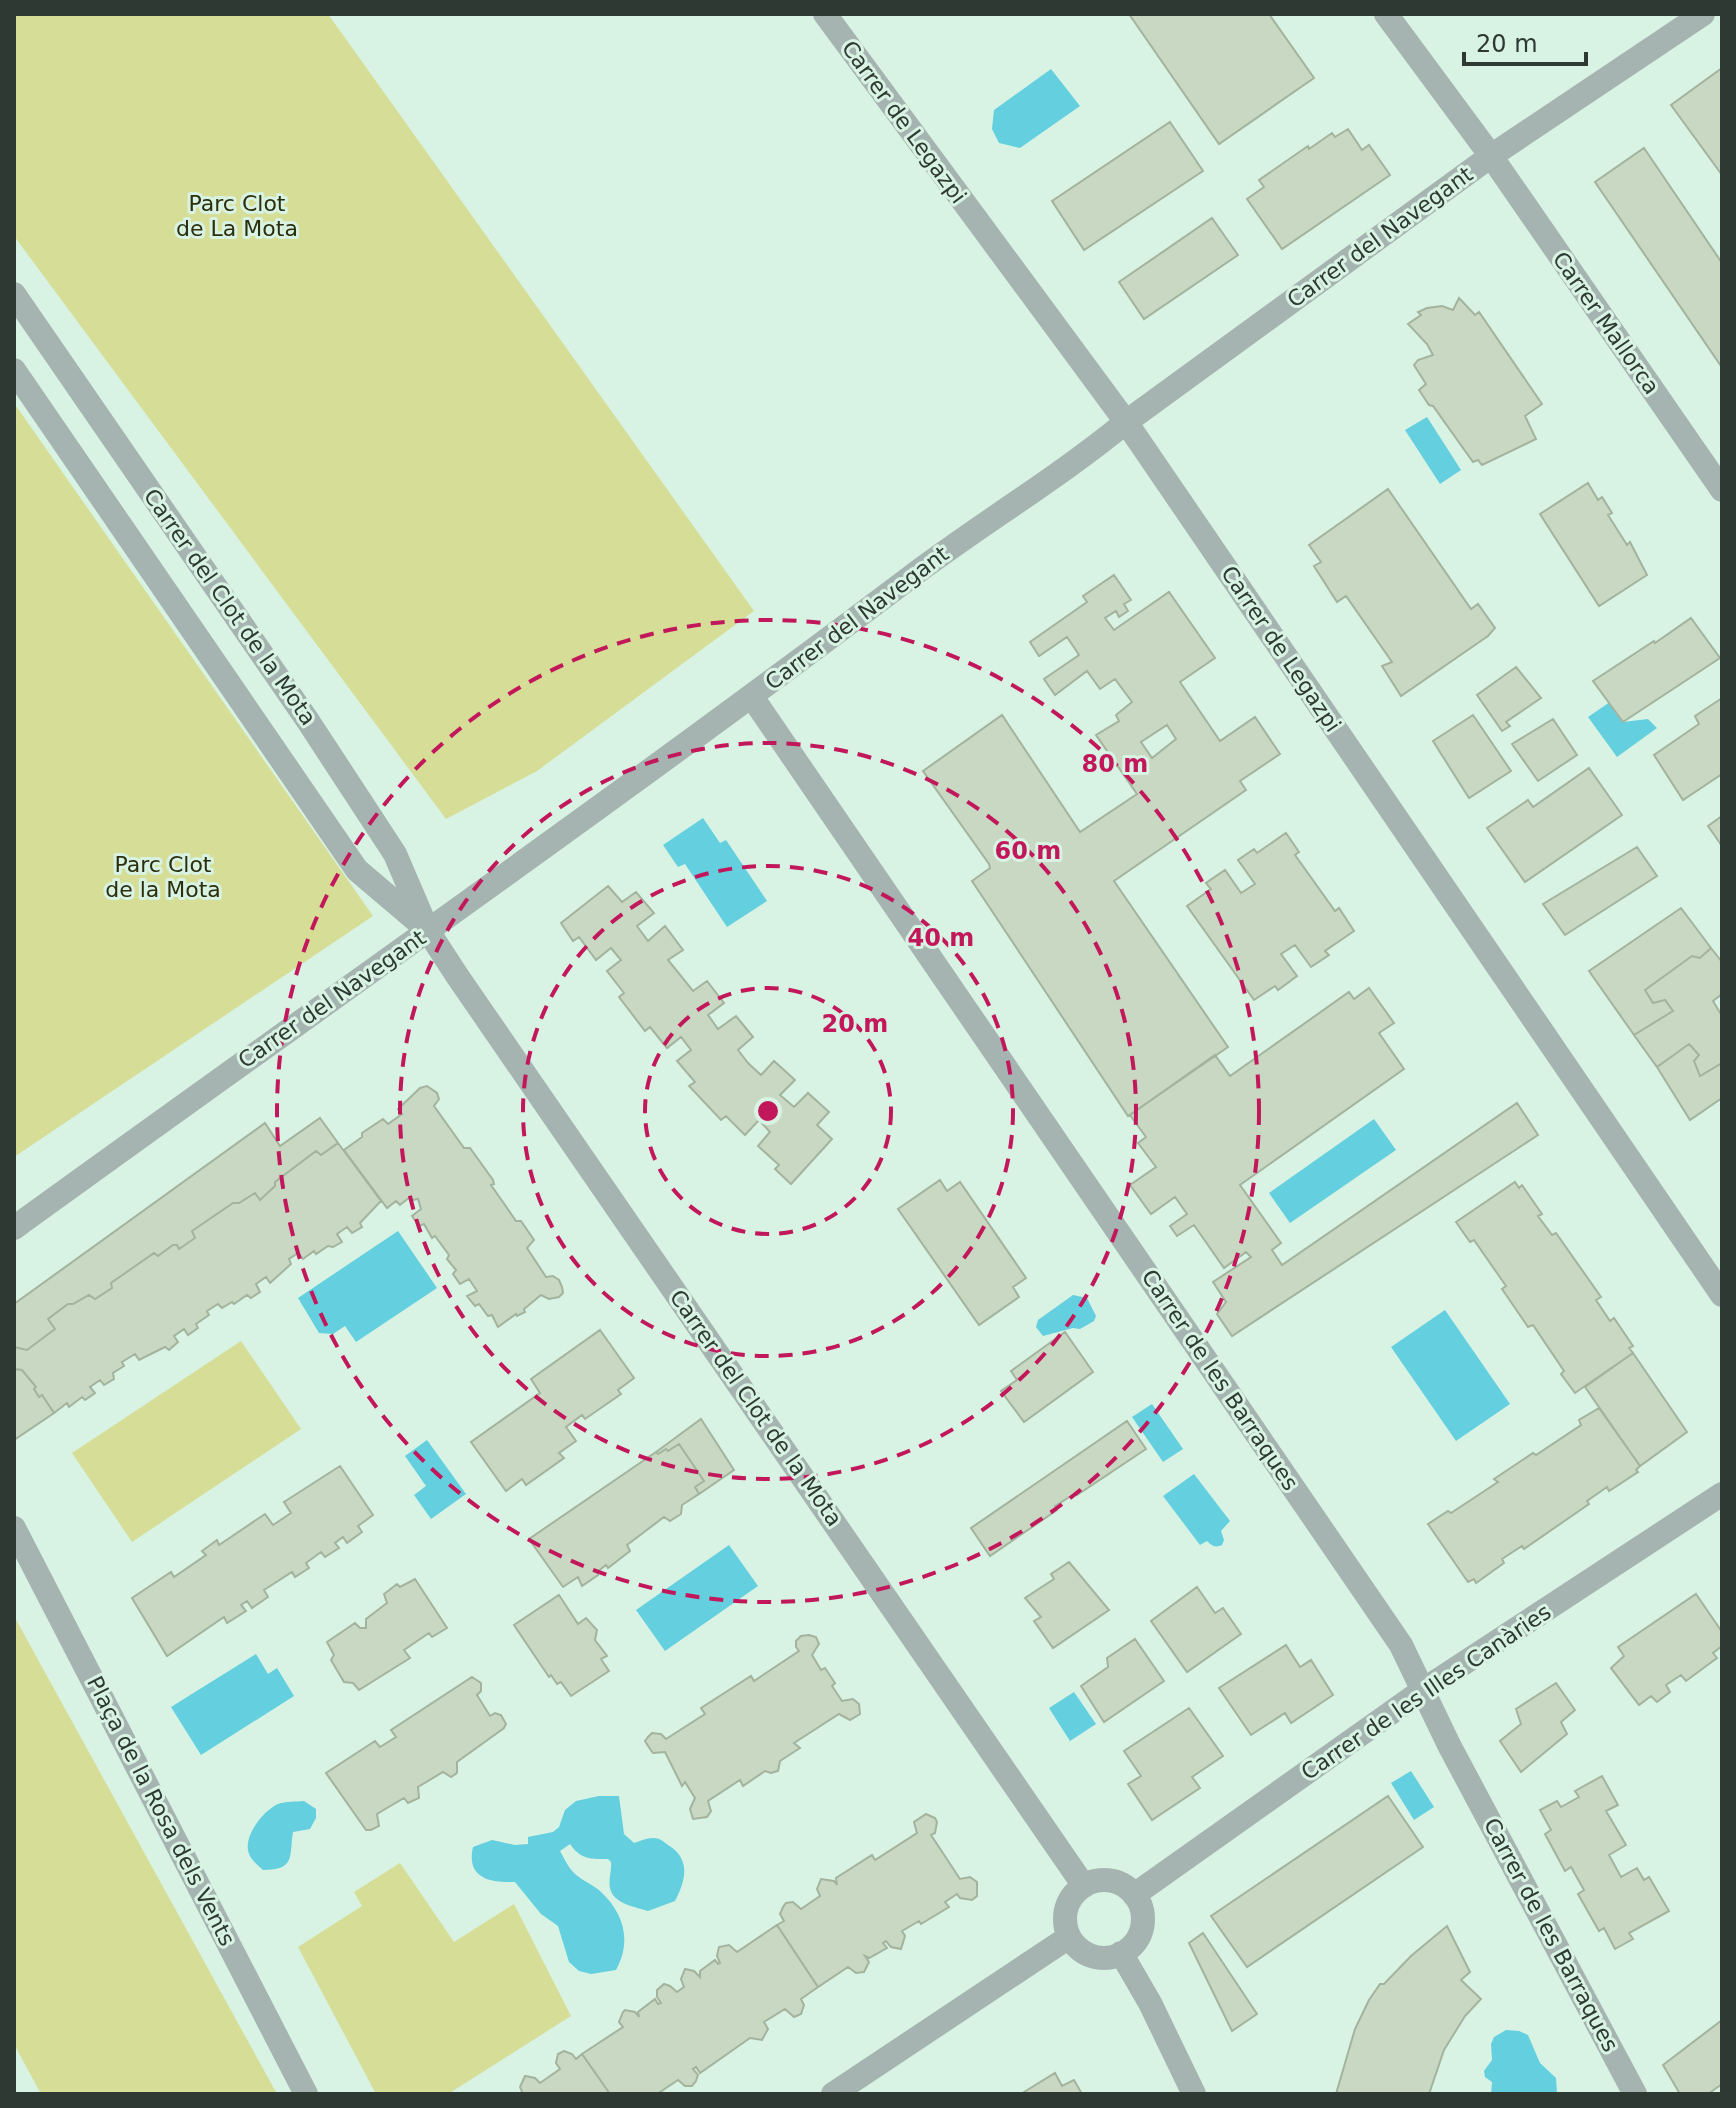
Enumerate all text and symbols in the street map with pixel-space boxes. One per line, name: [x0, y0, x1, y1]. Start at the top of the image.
scale bar: [1464, 16, 1586, 66]
text: 20 m: [1476, 30, 1538, 58]
street label: Carrer de Legazpi: [837, 36, 971, 208]
street label: Carrer del Navegant: [1283, 161, 1478, 313]
park label: Parc Clot de La Mota: [176, 191, 298, 241]
street label: Carrer Mallorca: [1548, 247, 1664, 399]
street label: Carrer del Clot de la Mota: [139, 484, 321, 730]
street label: Carrer del Navegant: [761, 541, 954, 695]
street label: Carrer de Legazpi: [1216, 561, 1346, 737]
text: 80 m: [1082, 750, 1148, 778]
text: 60 m: [995, 837, 1061, 865]
park label: Parc Clot de la Mota: [105, 852, 221, 902]
text: 40 m: [908, 924, 974, 952]
street label: Carrer del Navegant: [234, 925, 431, 1073]
text: 20 m: [822, 1010, 888, 1038]
centre of rings: [754, 1097, 782, 1125]
street label: Carrer de les Barraques: [1137, 1265, 1303, 1495]
street label: Carrer del Clot de la Mota: [665, 1285, 847, 1531]
street label: Carrer de les Illes Canàries: [1297, 1599, 1555, 1785]
street label: Plaça de la Rosa dels Vents: [82, 1672, 240, 1950]
street label: Carrer de les Barraques: [1479, 1814, 1623, 2056]

